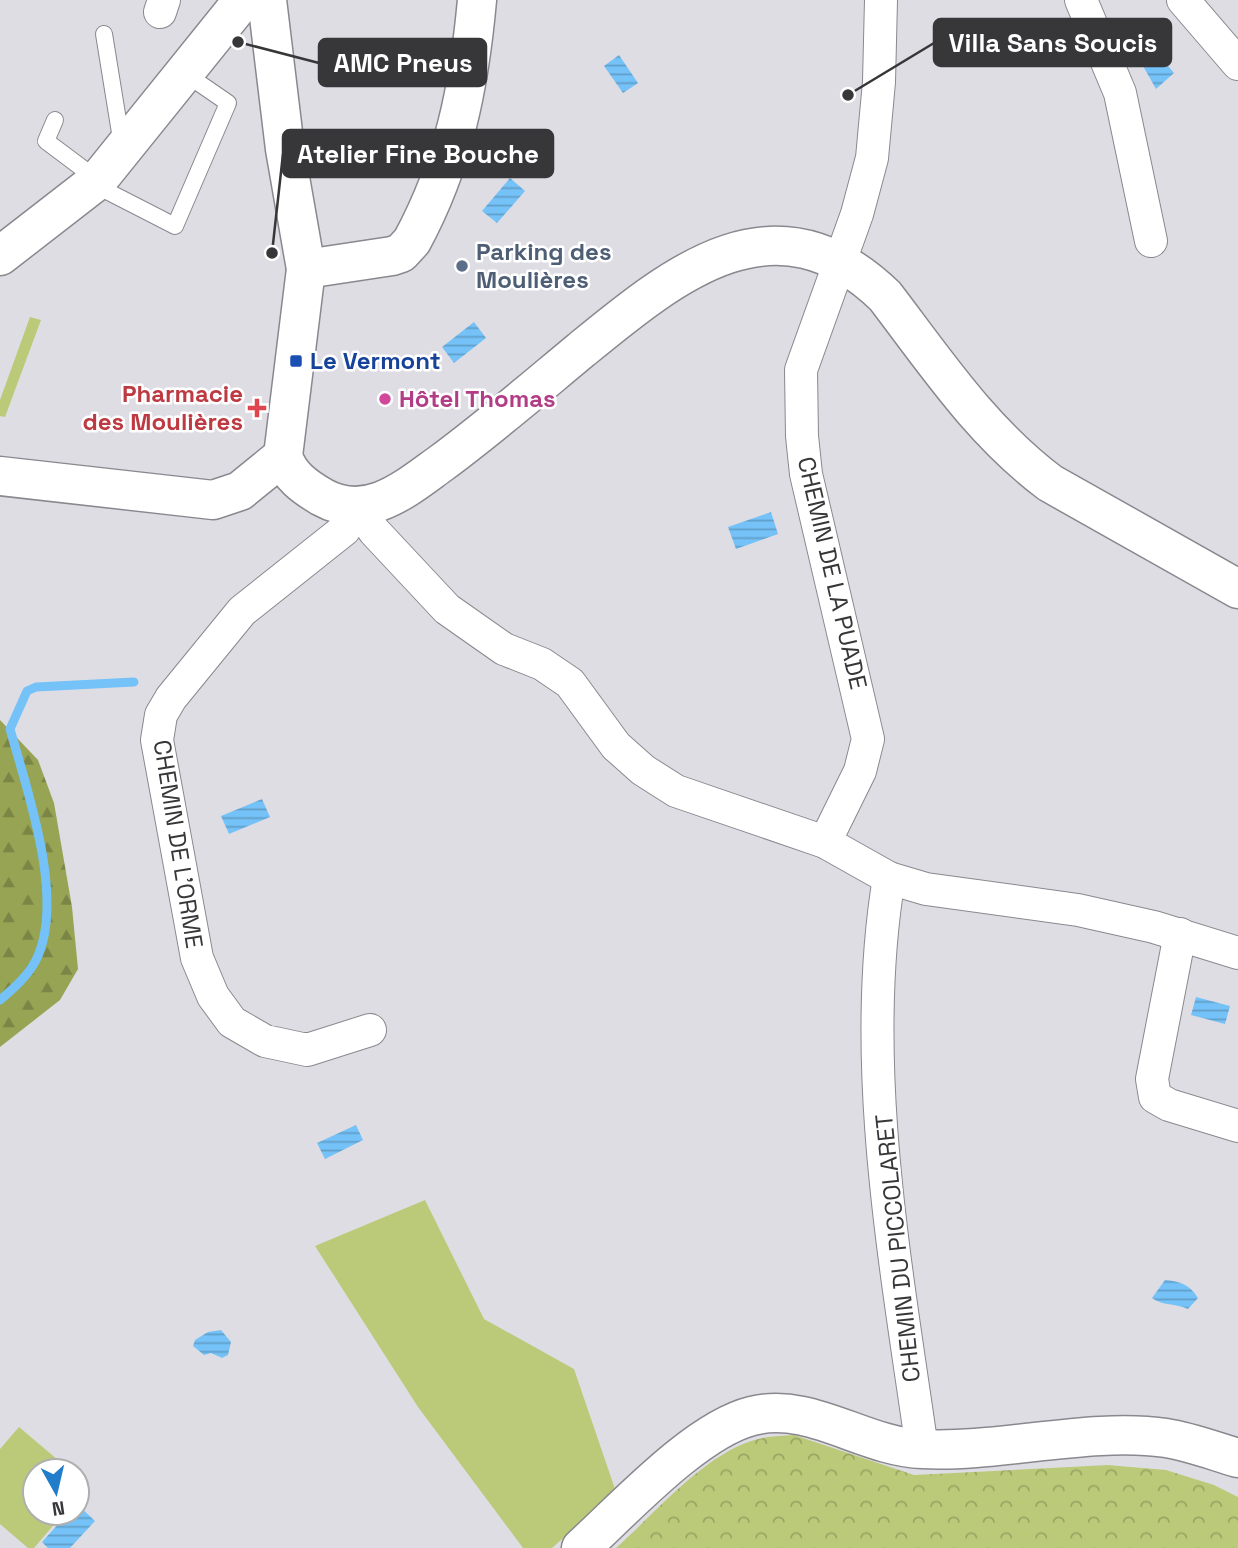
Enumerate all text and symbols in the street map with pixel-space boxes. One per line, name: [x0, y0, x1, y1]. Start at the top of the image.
callout: Villa Sans Soucis: [934, 19, 1171, 66]
text: Villa Sans Soucis: [949, 26, 1157, 60]
callout: AMC Pneus: [319, 39, 486, 86]
text: AMC Pneus: [333, 46, 473, 80]
callout: Atelier Fine Bouche: [283, 130, 553, 177]
text: Atelier Fine Bouche: [297, 137, 539, 171]
place label: Parking des Moulières: [476, 236, 611, 295]
marker: Parking des Moulières: [454, 258, 470, 274]
place label: Le Vermont: [310, 345, 441, 376]
marker: Le Vermont: [288, 353, 304, 369]
place label: Pharmacie des Moulières: [82, 378, 243, 437]
place label: Hôtel Thomas: [399, 383, 556, 414]
marker: Hôtel Thomas: [377, 391, 393, 407]
marker: Pharmacie des Moulières: [249, 400, 265, 416]
street label: CHEMIN DE LA PUADE: [791, 454, 874, 692]
street label: CHEMIN DE L'ORME: [147, 737, 210, 950]
street label: CHEMIN DU PICCOLARET: [868, 1112, 927, 1384]
north arrow: [21, 1457, 91, 1527]
text: N: [50, 1495, 66, 1522]

